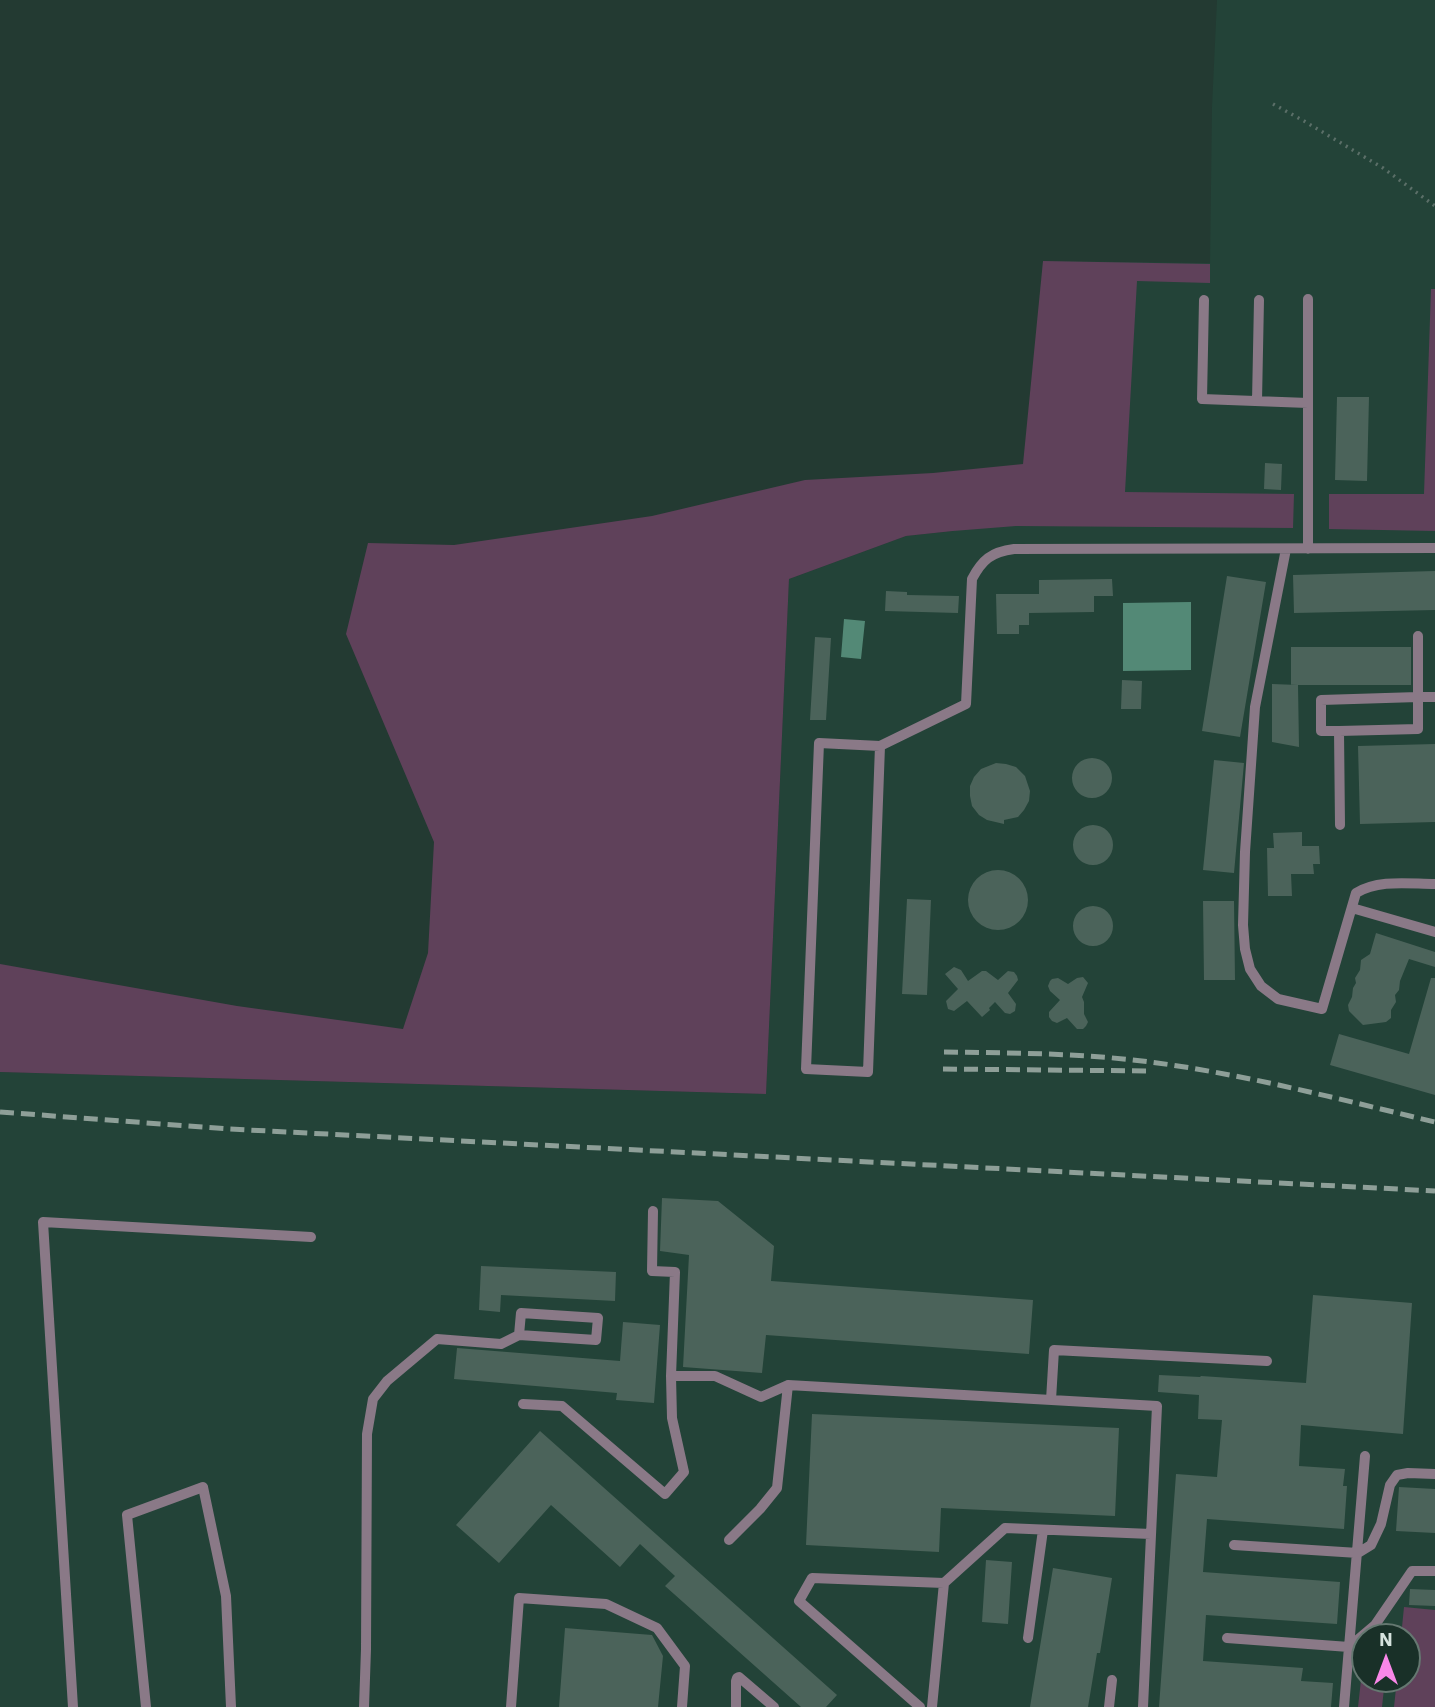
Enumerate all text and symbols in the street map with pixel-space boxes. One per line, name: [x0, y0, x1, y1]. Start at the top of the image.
north arrow: [1351, 1623, 1421, 1693]
text: N: [1379, 1627, 1393, 1651]

